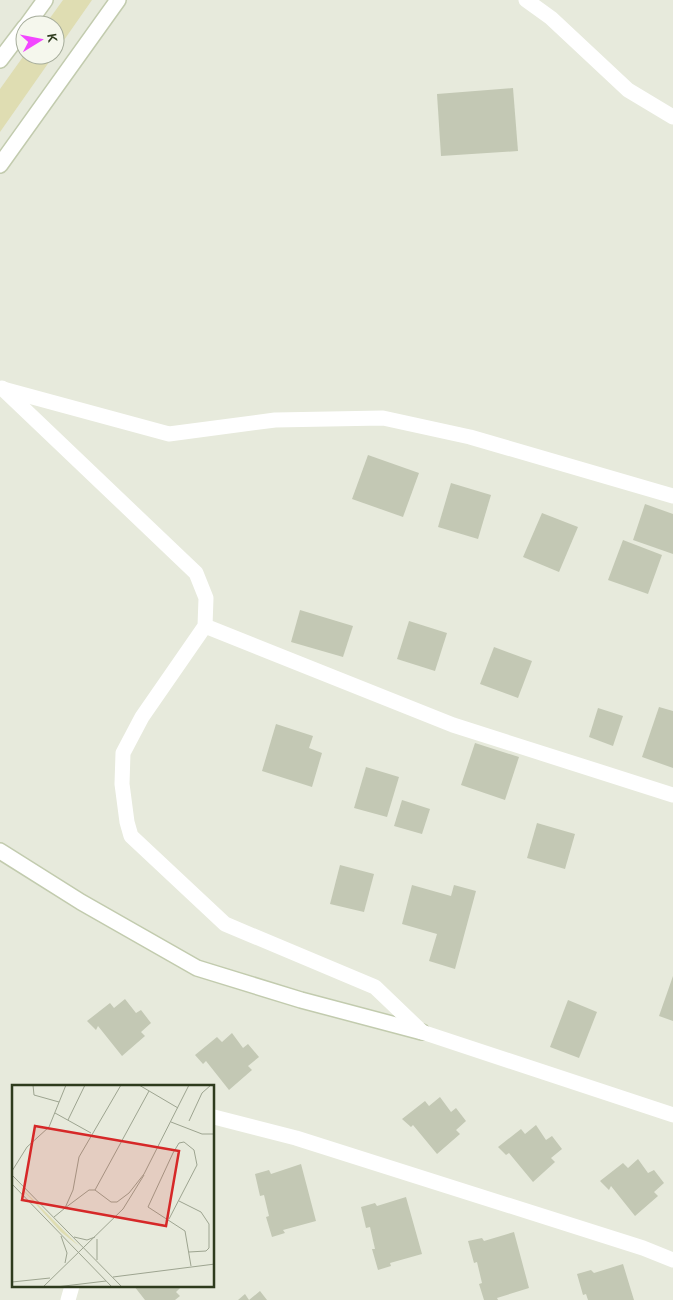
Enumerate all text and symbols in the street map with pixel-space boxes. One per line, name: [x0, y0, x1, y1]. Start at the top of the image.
north arrow: [15, 15, 65, 65]
text: K: [43, 32, 62, 45]
inset map: [12, 1085, 215, 1288]

